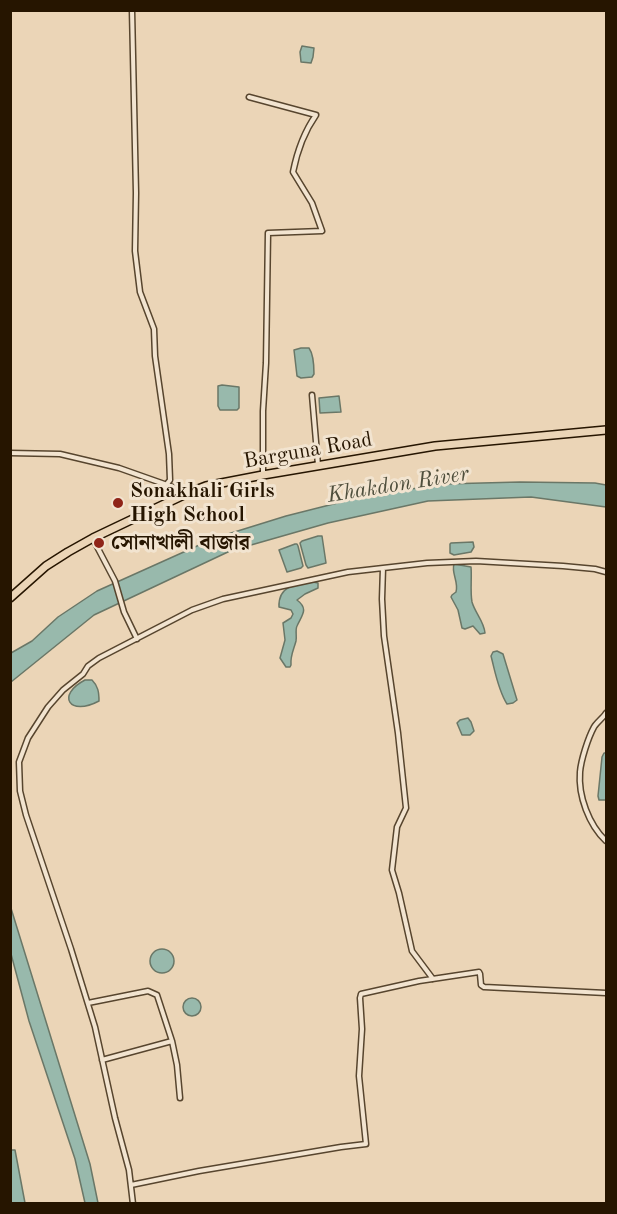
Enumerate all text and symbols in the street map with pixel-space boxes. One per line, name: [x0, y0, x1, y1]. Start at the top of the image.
street label: Barguna Road: [242, 427, 374, 475]
water label: Khakdon River: [325, 461, 471, 509]
place label: Sonakhali Girls High School: [130, 478, 275, 528]
marker: Sonakhali Girls High School: [111, 496, 125, 510]
place label: সোনাখালী বাজার: [111, 530, 250, 556]
marker: সোনাখালী বাজার: [92, 536, 106, 550]

